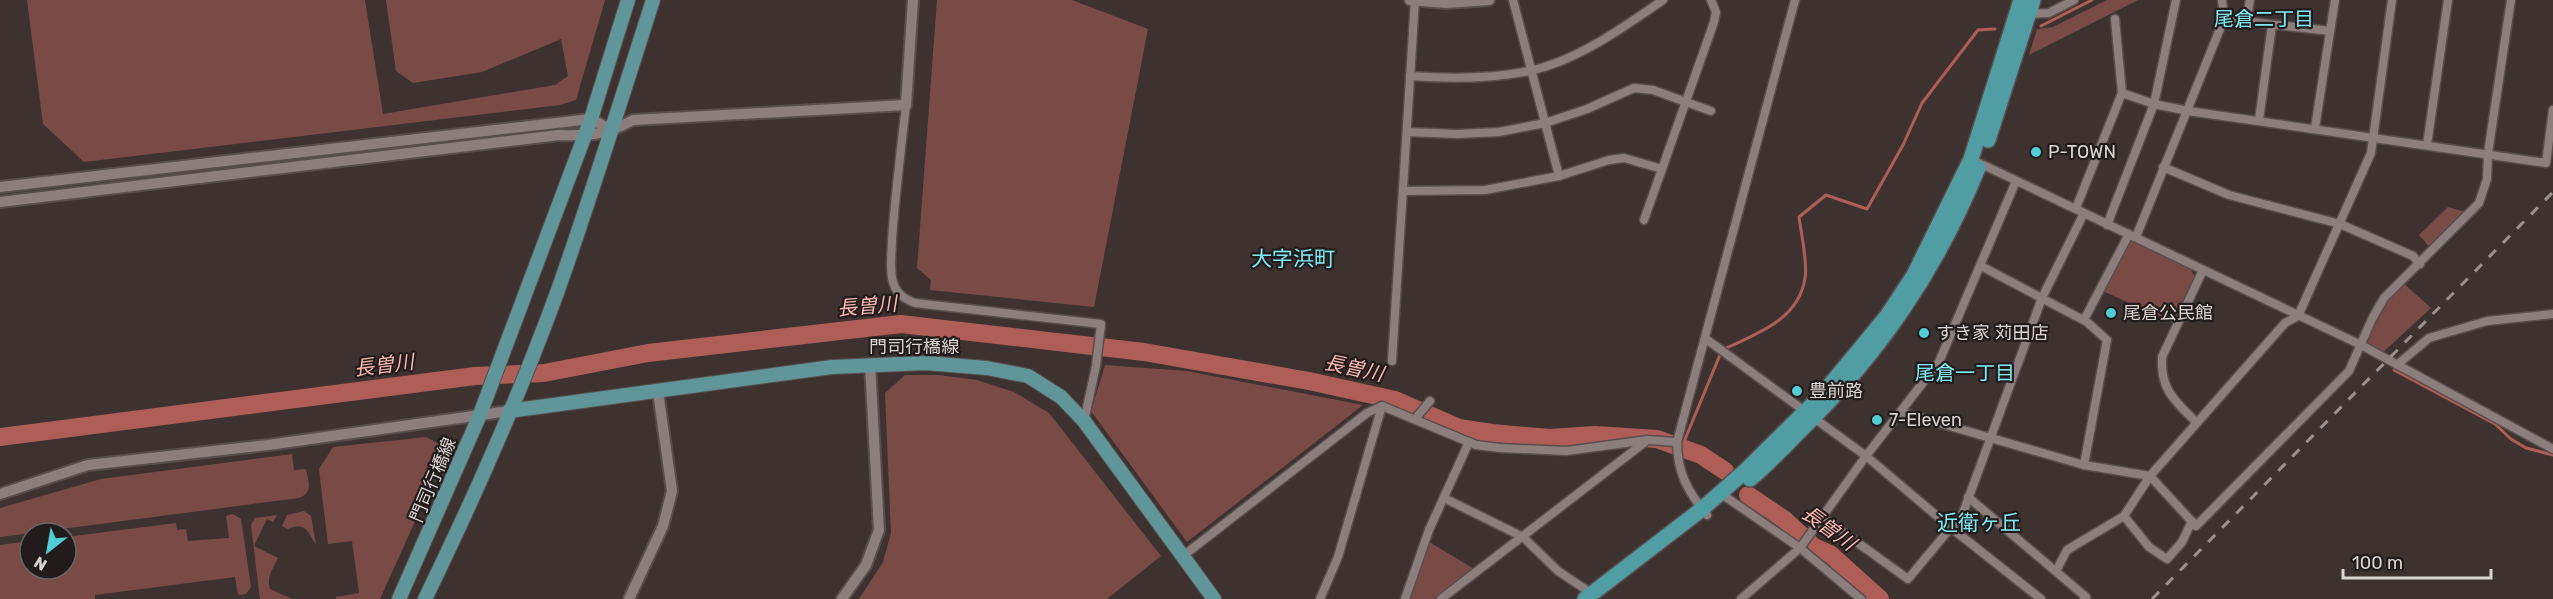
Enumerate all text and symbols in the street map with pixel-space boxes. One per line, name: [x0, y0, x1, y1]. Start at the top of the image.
district label: 尾倉二丁目: [2214, 7, 2314, 31]
place label: P-TOWN: [2048, 141, 2116, 163]
marker: P-TOWN: [2029, 145, 2043, 159]
district label: 大字浜町: [1251, 246, 1335, 271]
water label: 長曽川: [836, 291, 900, 321]
place label: 尾倉公民館: [2123, 302, 2213, 324]
marker: 尾倉公民館: [2104, 306, 2118, 320]
place label: すき家 苅田店: [1936, 322, 2048, 344]
marker: すき家 苅田店: [1917, 326, 1931, 340]
street label: 門司行橋線: [869, 336, 959, 358]
water label: 長曽川: [353, 349, 417, 381]
water label: 長曽川: [1322, 350, 1388, 386]
district label: 尾倉一丁目: [1915, 361, 2015, 385]
place label: 豊前路: [1809, 380, 1863, 402]
marker: 豊前路: [1790, 384, 1804, 398]
place label: 7-Eleven: [1889, 409, 1962, 431]
marker: 7-Eleven: [1870, 413, 1884, 427]
street label: 門司行橋線: [405, 434, 461, 526]
water label: 長曽川: [1798, 501, 1862, 557]
district label: 近衛ヶ丘: [1937, 510, 2021, 535]
north arrow: [18, 521, 78, 581]
scale bar: [2343, 542, 2492, 580]
text: N: [31, 552, 50, 575]
text: 100 m: [2352, 552, 2403, 574]

